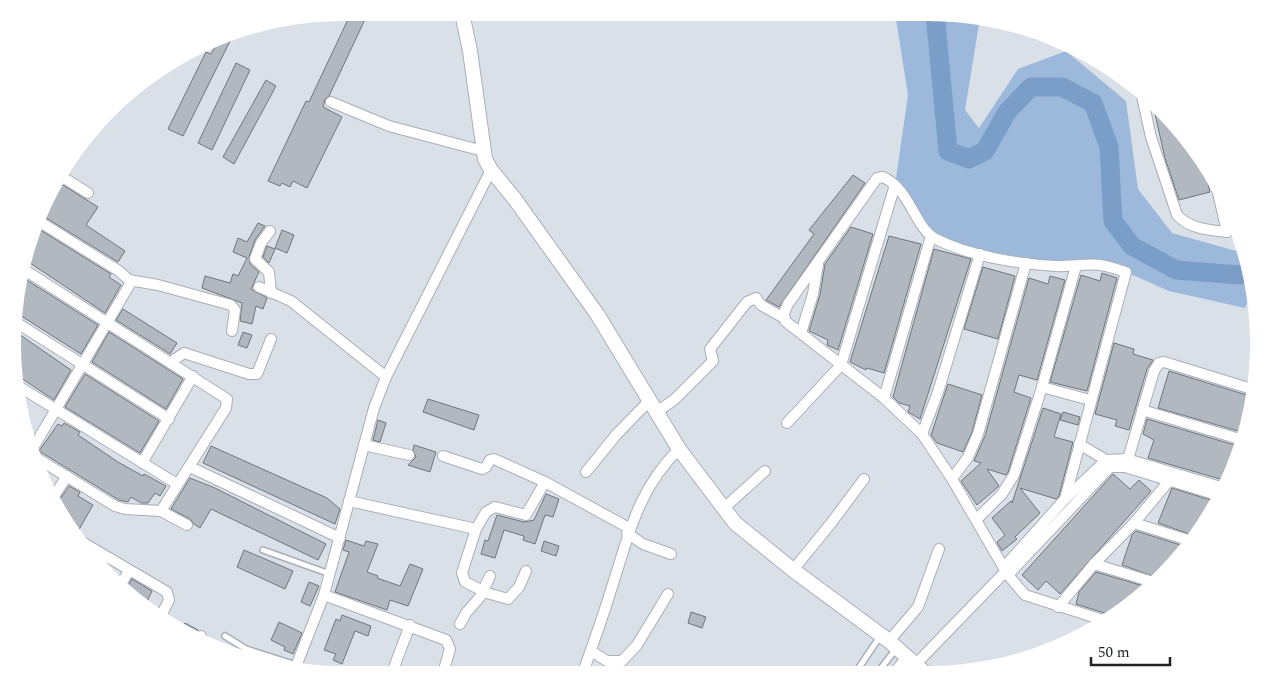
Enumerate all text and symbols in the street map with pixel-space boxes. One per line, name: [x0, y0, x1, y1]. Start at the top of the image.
scale bar: [1091, 634, 1170, 666]
text: 50 m: [1098, 641, 1130, 664]

